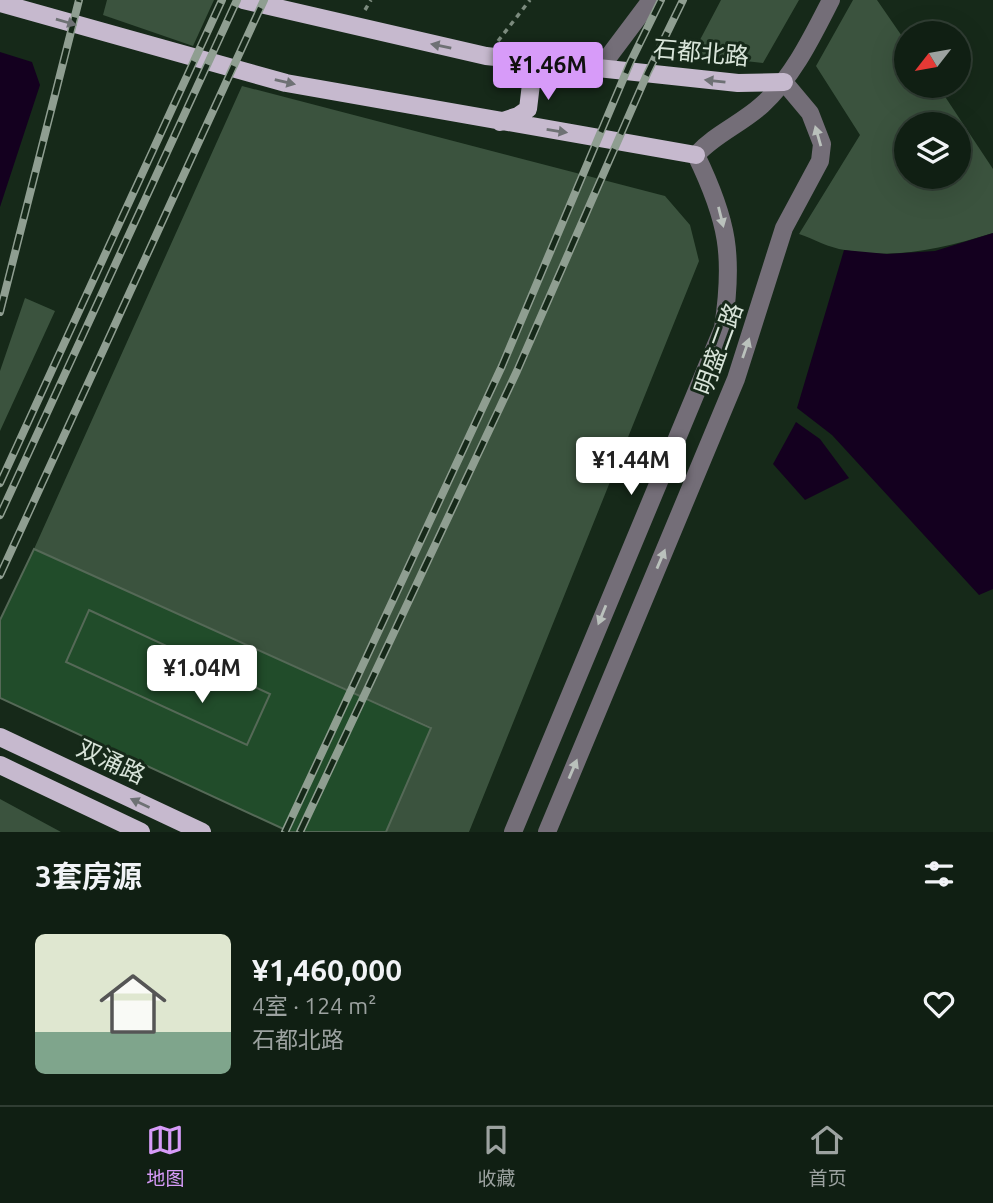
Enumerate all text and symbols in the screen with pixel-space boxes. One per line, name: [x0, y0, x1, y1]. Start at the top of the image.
one-way arrow: [56, 17, 77, 27]
north arrow: [894, 21, 971, 98]
map controls: [894, 21, 971, 189]
street label: 石都北路: [652, 35, 750, 70]
one-way arrow: [430, 41, 452, 52]
pin: ¥1.46M: [491, 42, 605, 102]
text: ¥1.46M: [509, 52, 587, 77]
one-way arrow: [704, 75, 726, 86]
one-way arrow: [274, 77, 296, 88]
button: layers: [894, 112, 971, 189]
one-way arrow: [812, 125, 823, 147]
one-way arrow: [546, 126, 568, 137]
one-way arrow: [716, 207, 727, 229]
street label: 明盛二路: [689, 299, 748, 399]
one-way arrow: [742, 338, 752, 359]
pin: ¥1.44M: [574, 438, 688, 497]
text: ¥1.44M: [592, 447, 670, 472]
one-way arrow: [655, 549, 667, 569]
one-way arrow: [597, 605, 608, 626]
pin: ¥1.04M: [145, 646, 259, 705]
text: ¥1.04M: [163, 655, 241, 680]
street label: 双涌路: [73, 734, 150, 789]
one-way arrow: [568, 758, 579, 779]
one-way arrow: [130, 797, 150, 809]
icon: filters: [920, 855, 958, 893]
text: 3套房源: [35, 859, 142, 893]
text: ¥1,460,000: [252, 953, 402, 987]
icon: home: [91, 962, 175, 1046]
icon: heart: [920, 985, 958, 1023]
text: 4室 · 124 m²: [252, 993, 376, 1018]
text: 石都北路: [252, 1027, 344, 1052]
tab: 地图: [146, 1121, 185, 1190]
tab: 收藏: [477, 1121, 516, 1190]
tab: 首页: [808, 1121, 847, 1190]

